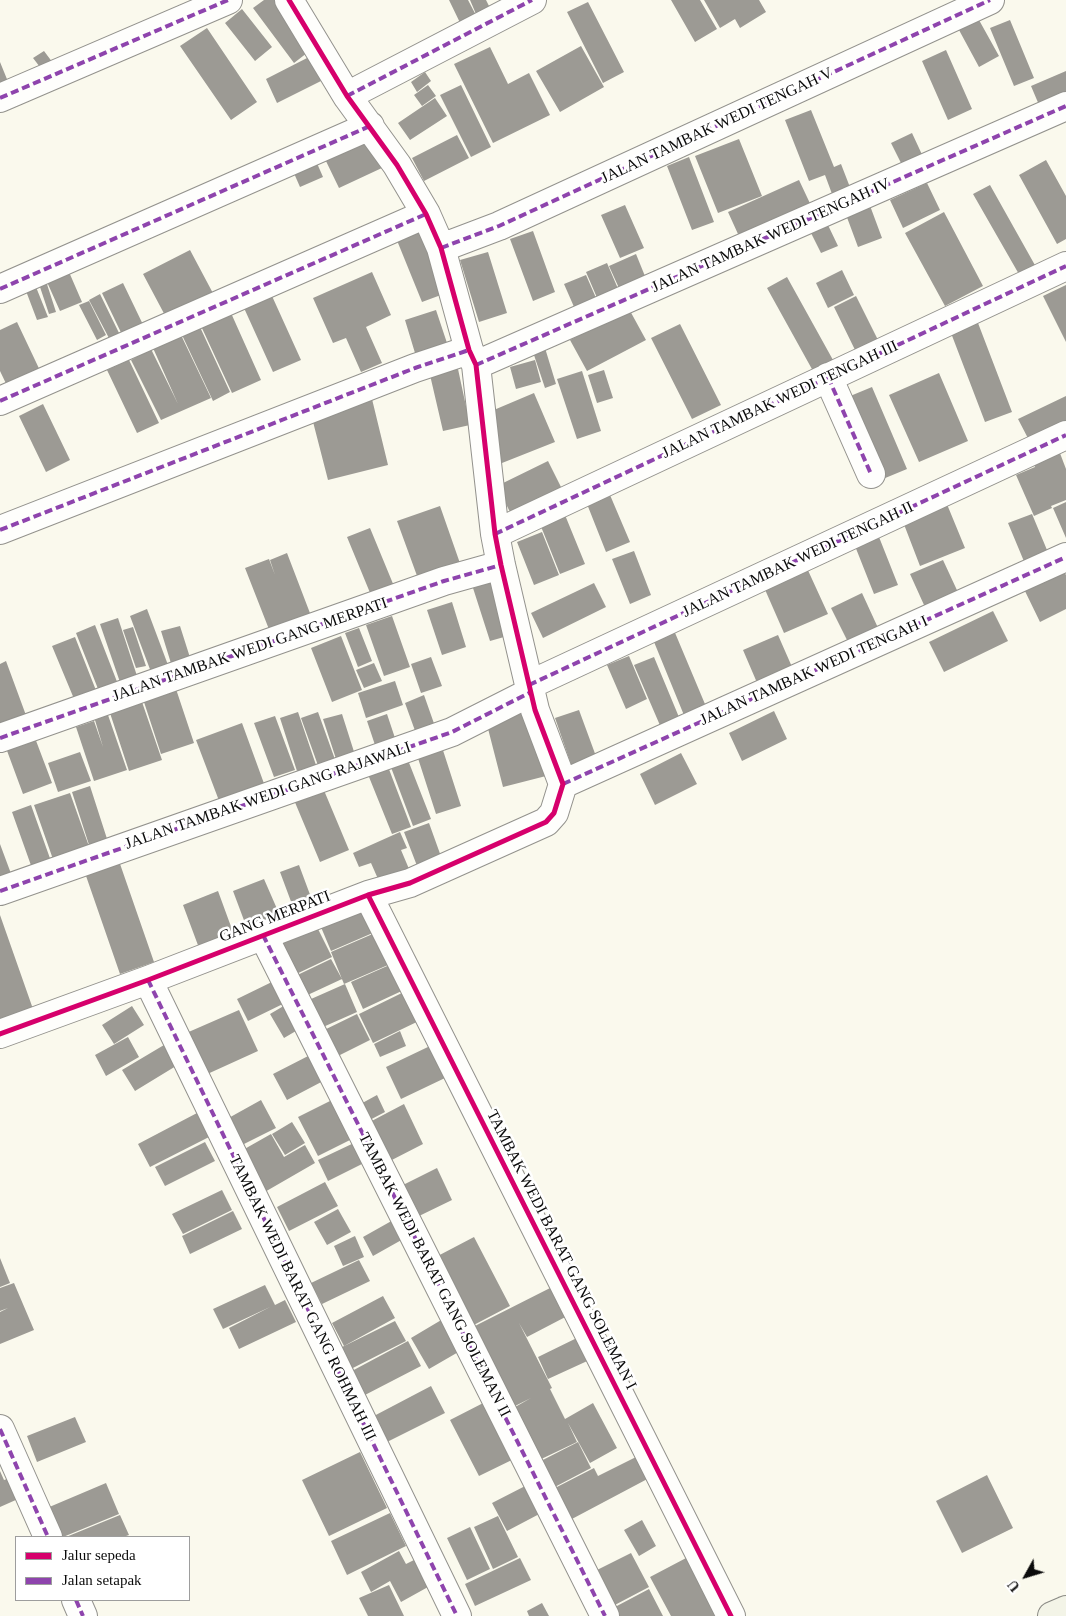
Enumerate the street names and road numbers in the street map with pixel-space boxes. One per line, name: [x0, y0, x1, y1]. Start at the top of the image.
street label: JALAN TAMBAK WEDI TENGAH V: [598, 64, 836, 188]
street label: JALAN TAMBAK WEDI TENGAH IV: [649, 175, 893, 297]
street label: JALAN TAMBAK WEDI TENGAH III: [659, 337, 901, 463]
street label: JALAN TAMBAK WEDI TENGAH II: [679, 498, 917, 622]
street label: JALAN TAMBAK WEDI GANG MERPATI: [110, 594, 390, 706]
street label: JALAN TAMBAK WEDI TENGAH I: [697, 612, 931, 730]
street label: JALAN TAMBAK WEDI GANG RAJAWALI: [122, 738, 414, 854]
street label: GANG MERPATI: [217, 887, 333, 947]
street label: TAMBAK WEDI BARAT GANG SOLEMAN I: [482, 1107, 640, 1393]
street label: TAMBAK WEDI BARAT GANG SOLEMAN II: [354, 1130, 514, 1420]
street label: TAMBAK WEDI BARAT GANG ROHMAH III: [224, 1152, 380, 1444]

